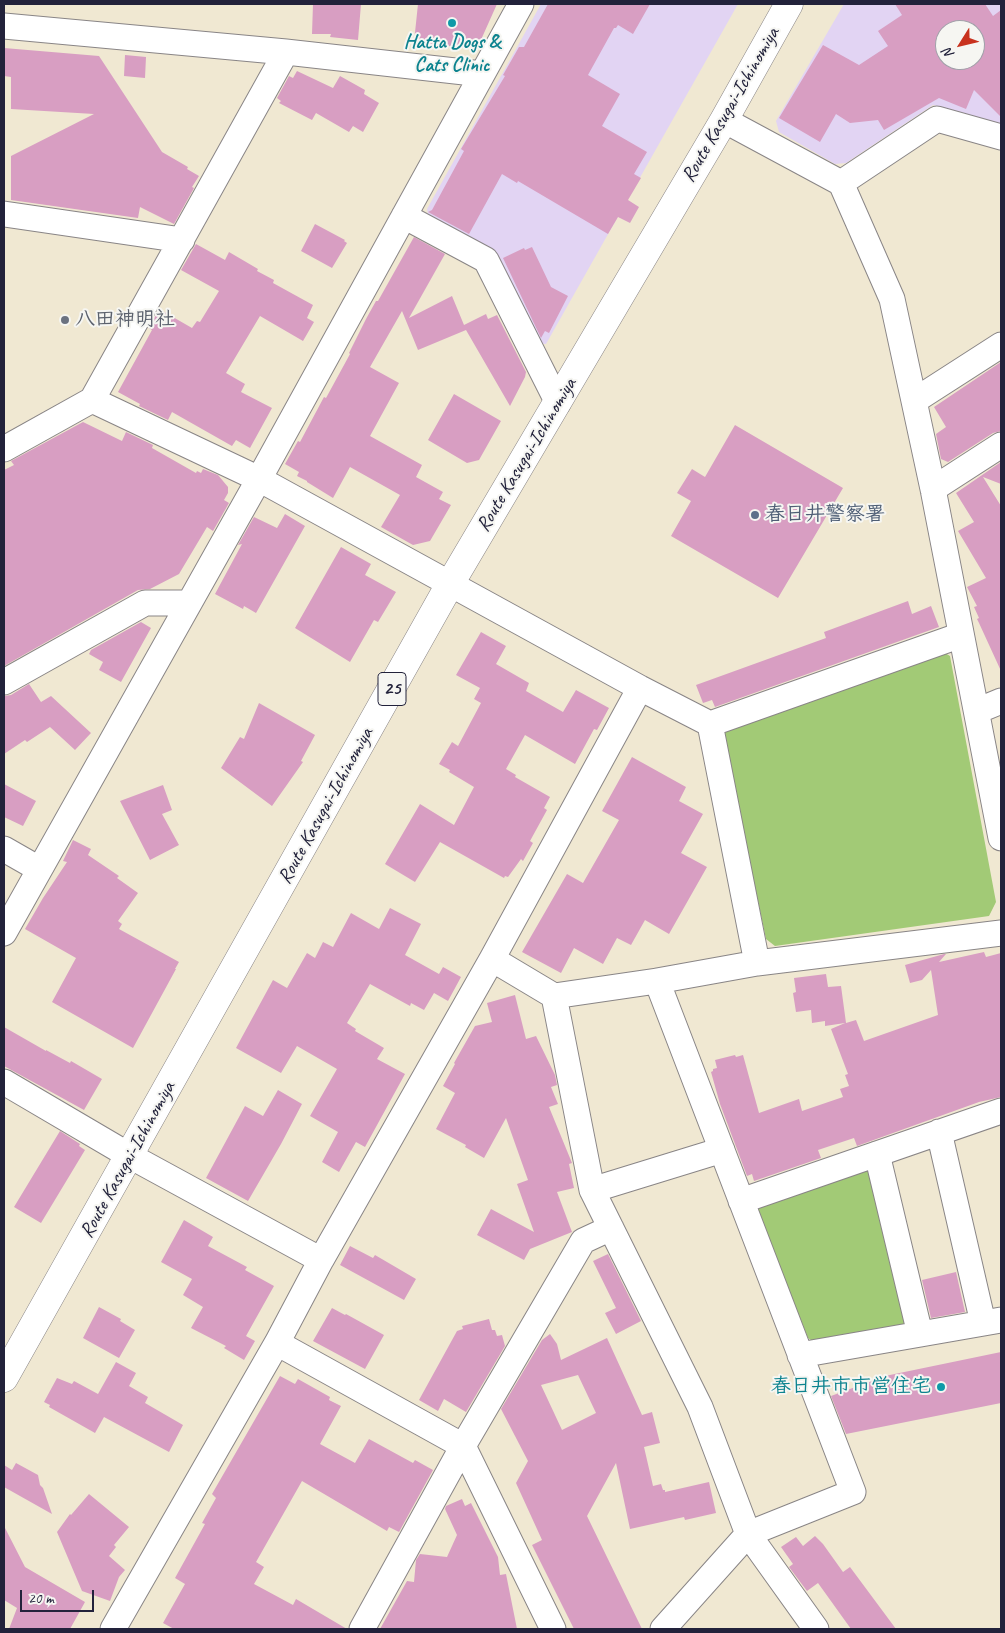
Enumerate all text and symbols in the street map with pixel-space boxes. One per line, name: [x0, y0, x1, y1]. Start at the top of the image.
marker: Hatta Dogs & Cats Clinic: [446, 17, 458, 29]
north arrow: [935, 20, 985, 70]
street label: Route Kasugai-Ichinomiya: [677, 23, 785, 187]
place label: Hatta Dogs & Cats Clinic: [404, 31, 500, 78]
text: N: [939, 45, 958, 62]
place label: 八田神明社: [75, 308, 175, 332]
marker: 八田神明社: [59, 314, 71, 326]
street label: Route Kasugai-Ichinomiya: [472, 374, 582, 536]
place label: 春日井警察署: [765, 503, 885, 527]
marker: 春日井警察署: [749, 509, 761, 521]
road number: 25: [378, 672, 406, 706]
street label: Route Kasugai-Ichinomiya: [273, 724, 379, 888]
street label: Route Kasugai-Ichinomiya: [75, 1078, 181, 1242]
place label: 春日井市市営住宅: [771, 1375, 931, 1399]
marker: 春日井市市営住宅: [935, 1381, 947, 1393]
scale bar: [22, 1580, 96, 1612]
text: 20 m: [28, 1589, 54, 1608]

